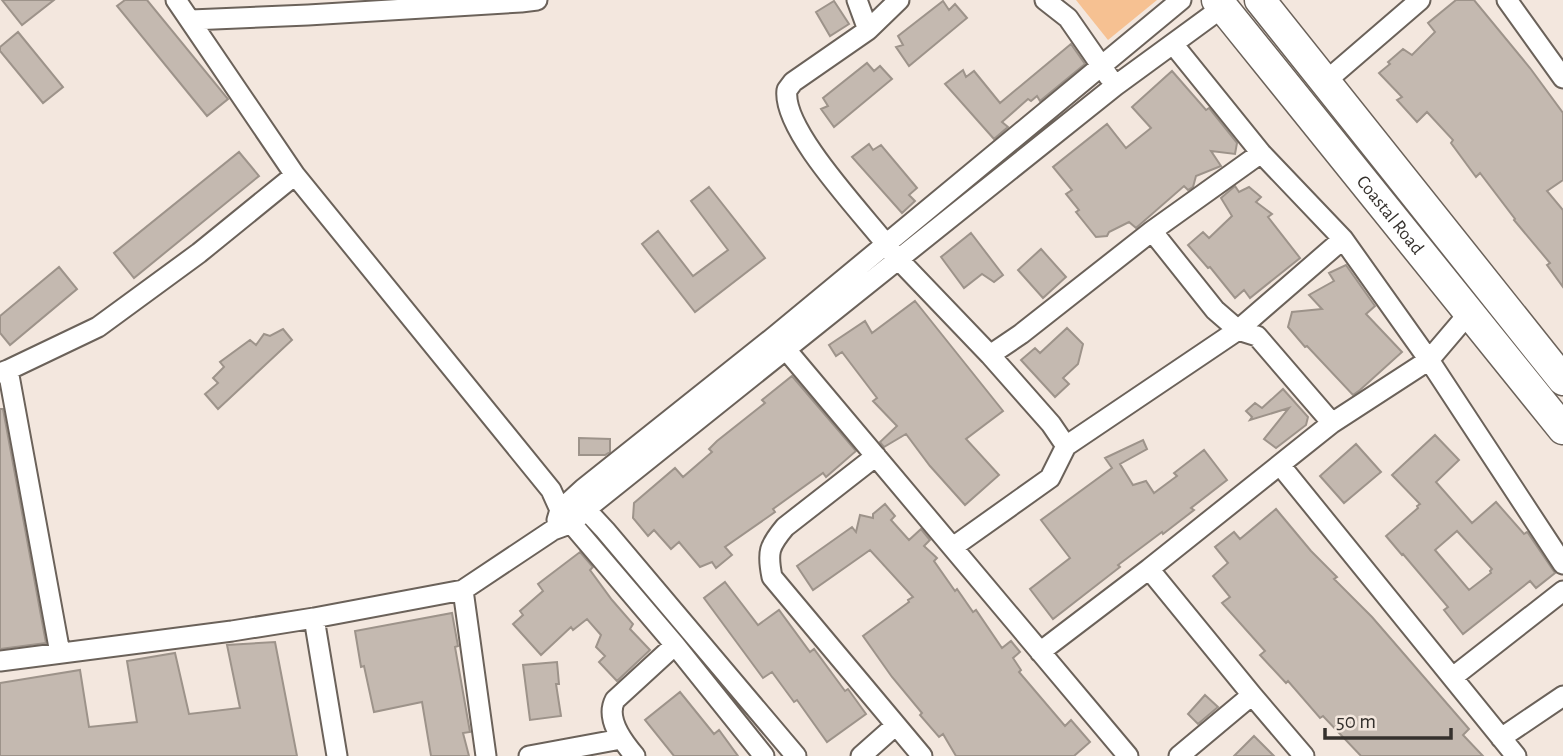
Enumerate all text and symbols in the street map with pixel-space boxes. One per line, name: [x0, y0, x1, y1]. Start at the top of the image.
street label: Coastal Road: [1353, 172, 1428, 258]
scale bar: [1325, 696, 1451, 740]
text: 50 m: [1336, 711, 1376, 732]

